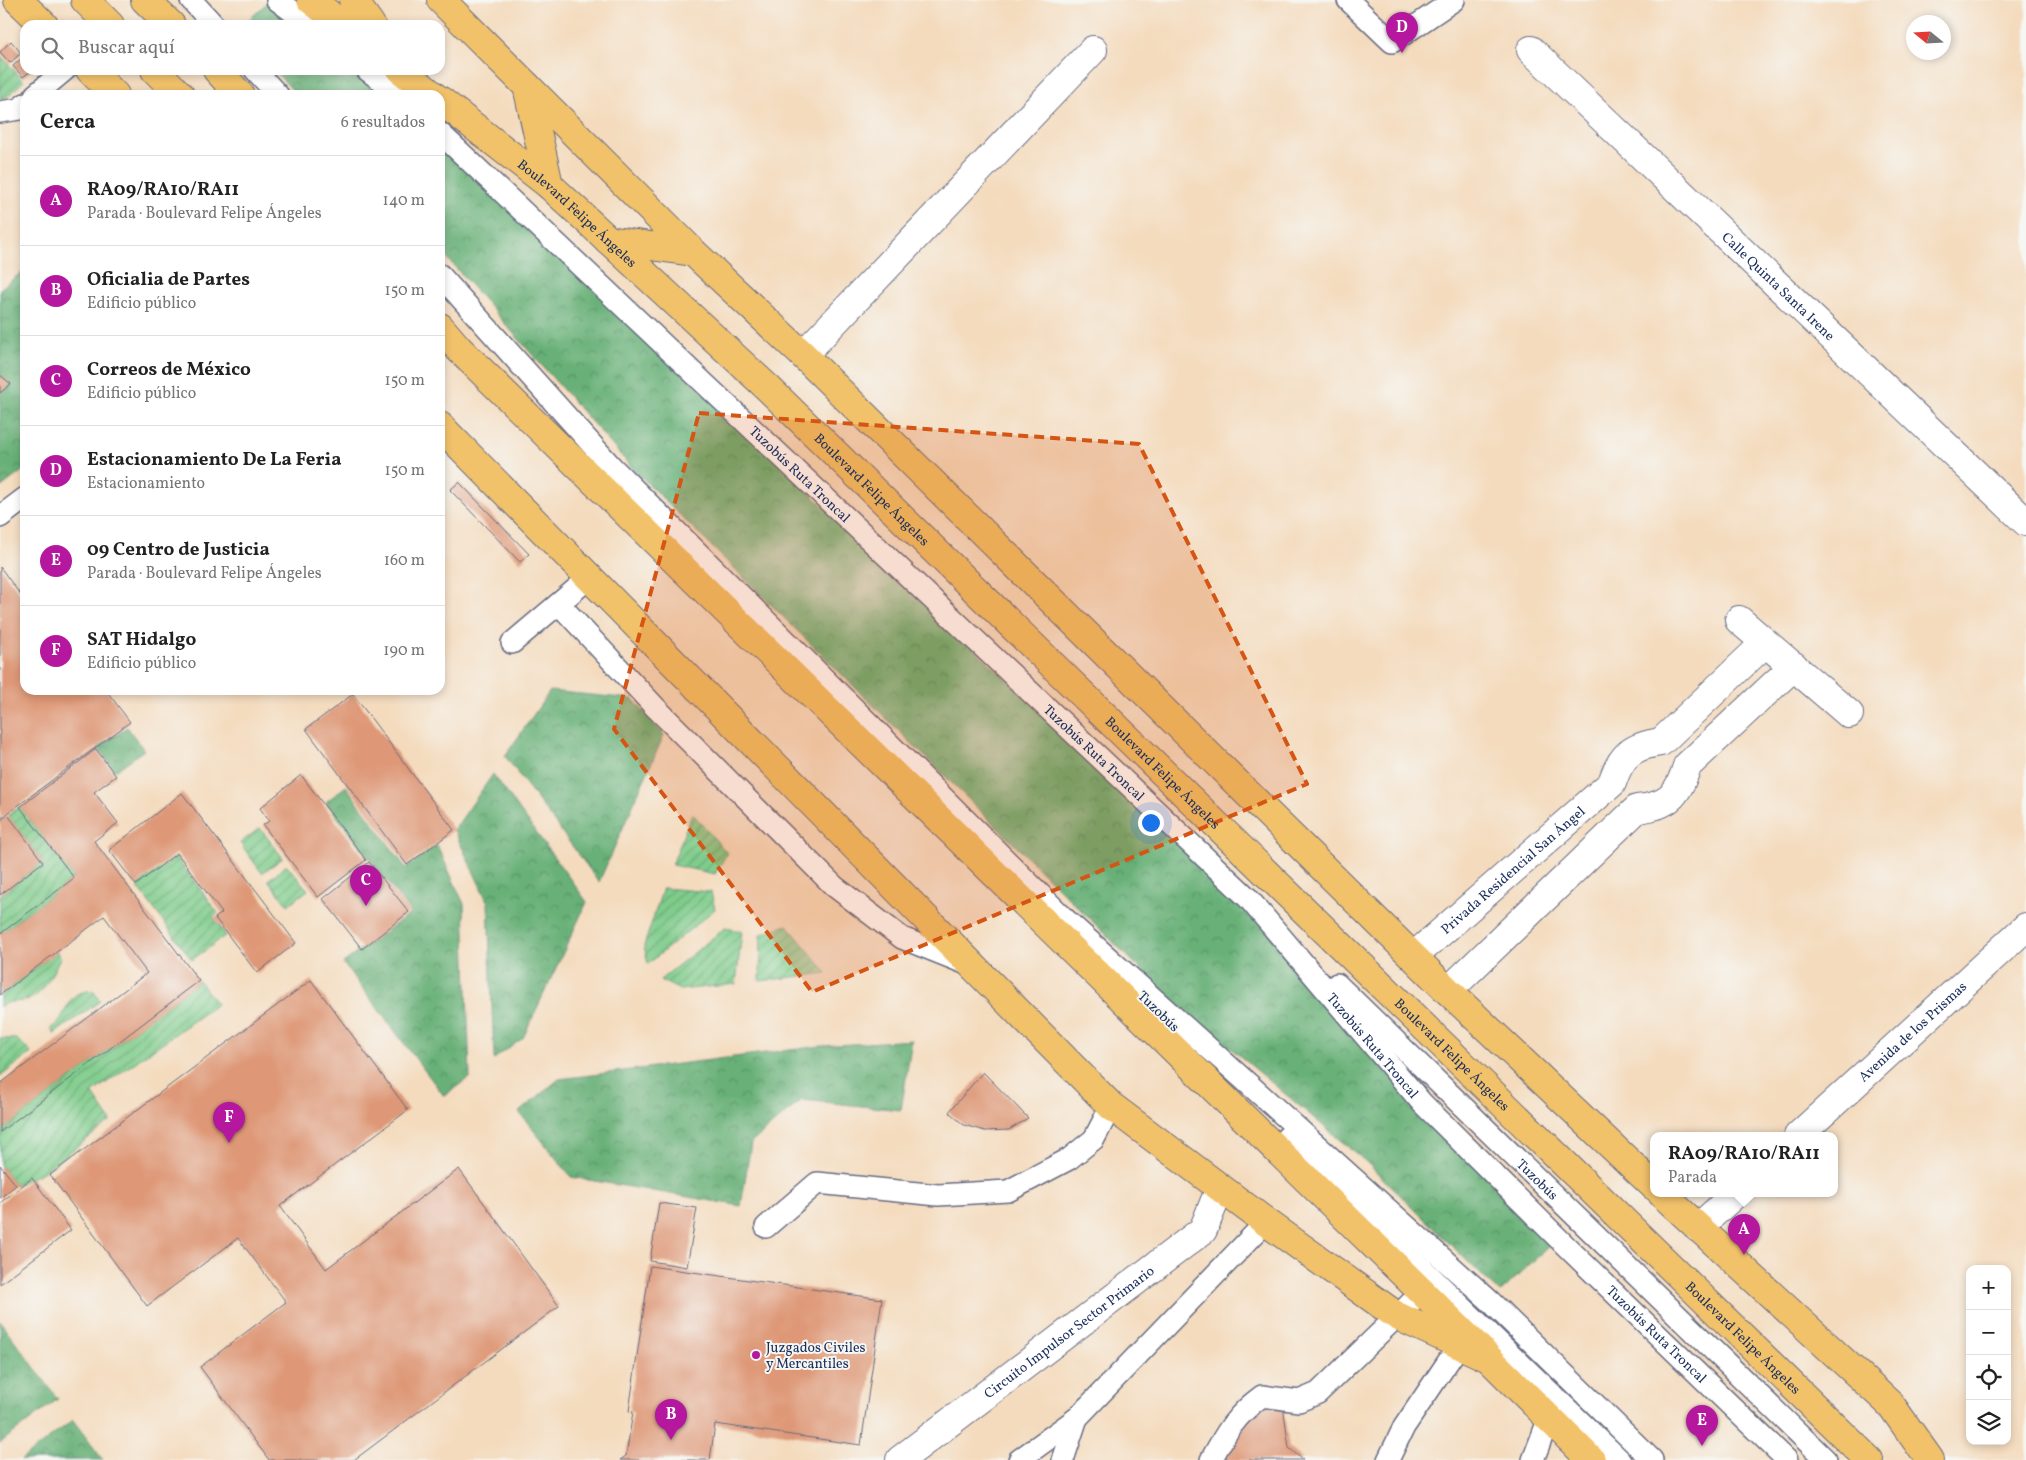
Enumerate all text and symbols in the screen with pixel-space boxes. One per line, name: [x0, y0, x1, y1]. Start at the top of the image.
pin: D: [1386, 12, 1418, 53]
north arrow: [1906, 15, 1951, 60]
search box: [20, 20, 445, 75]
icon: search: [38, 34, 66, 62]
text: Buscar aquí: [78, 35, 175, 61]
text: Cerca: [40, 108, 95, 137]
text: 6 resultados: [341, 112, 425, 134]
street label: Boulevard Felipe Ángeles: [513, 156, 640, 273]
text: RA09/RA10/RA11: [87, 177, 239, 203]
text: A: [50, 190, 62, 212]
text: 140 m: [383, 190, 425, 212]
text: Parada · Boulevard Felipe Ángeles: [87, 203, 322, 225]
street label: Calle Quinta Santa Irene: [1717, 229, 1838, 346]
text: Oficialia de Partes: [87, 267, 250, 293]
text: B: [51, 280, 61, 302]
text: 150 m: [384, 280, 425, 302]
text: Edificio público: [87, 293, 196, 315]
text: Correos de México: [87, 357, 251, 383]
text: C: [51, 370, 61, 392]
text: 150 m: [384, 370, 425, 392]
text: Edificio público: [87, 383, 196, 405]
street label: Tuzobús Ruta Troncal: [744, 423, 854, 528]
street label: Boulevard Felipe Ángeles: [809, 430, 933, 551]
text: Estacionamiento De La Feria: [87, 447, 342, 473]
text: D: [50, 460, 62, 482]
text: 150 m: [384, 460, 425, 482]
text: Estacionamiento: [87, 473, 205, 495]
text: 09 Centro de Justicia: [87, 537, 270, 563]
text: E: [51, 550, 61, 572]
text: 160 m: [384, 550, 425, 572]
text: Parada · Boulevard Felipe Ángeles: [87, 563, 322, 585]
text: SAT Hidalgo: [87, 627, 196, 653]
text: F: [51, 640, 61, 662]
text: 190 m: [383, 640, 425, 662]
text: Edificio público: [87, 653, 196, 675]
street label: Tuzobús Ruta Troncal: [1039, 701, 1148, 806]
street label: Boulevard Felipe Ángeles: [1100, 713, 1224, 834]
street label: Privada Residencial San Ángel: [1437, 803, 1590, 939]
your location: [1138, 810, 1164, 836]
pin: C: [350, 865, 382, 906]
street label: Avenida de los Prismas: [1855, 978, 1972, 1087]
street label: Tuzobús: [1133, 987, 1183, 1037]
street label: Tuzobús Ruta Troncal: [1322, 990, 1422, 1103]
street label: Boulevard Felipe Ángeles: [1389, 995, 1513, 1116]
pin: F: [213, 1102, 245, 1143]
popup: [1650, 1132, 1838, 1197]
text: RA09/RA10/RA11: [1668, 1141, 1820, 1167]
street label: Tuzobús: [1512, 1156, 1562, 1205]
text: Parada: [1668, 1167, 1717, 1189]
pin: A: [1728, 1214, 1760, 1255]
street label: Circuito Impulsor Sector Primario: [981, 1262, 1159, 1404]
map controls: [1966, 1265, 2011, 1445]
button: +: [1966, 1265, 2011, 1310]
street label: Boulevard Felipe Ángeles: [1680, 1278, 1804, 1399]
street label: Tuzobús Ruta Troncal: [1601, 1282, 1710, 1388]
button: −: [1966, 1310, 2011, 1355]
place label: Juzgados Civiles y Mercantiles: [766, 1339, 866, 1374]
marker: Juzgados Civiles y Mercantiles: [750, 1349, 762, 1361]
button: locate: [1966, 1355, 2011, 1400]
pin: B: [655, 1399, 687, 1440]
button: layers: [1966, 1400, 2011, 1445]
pin: E: [1686, 1405, 1718, 1446]

